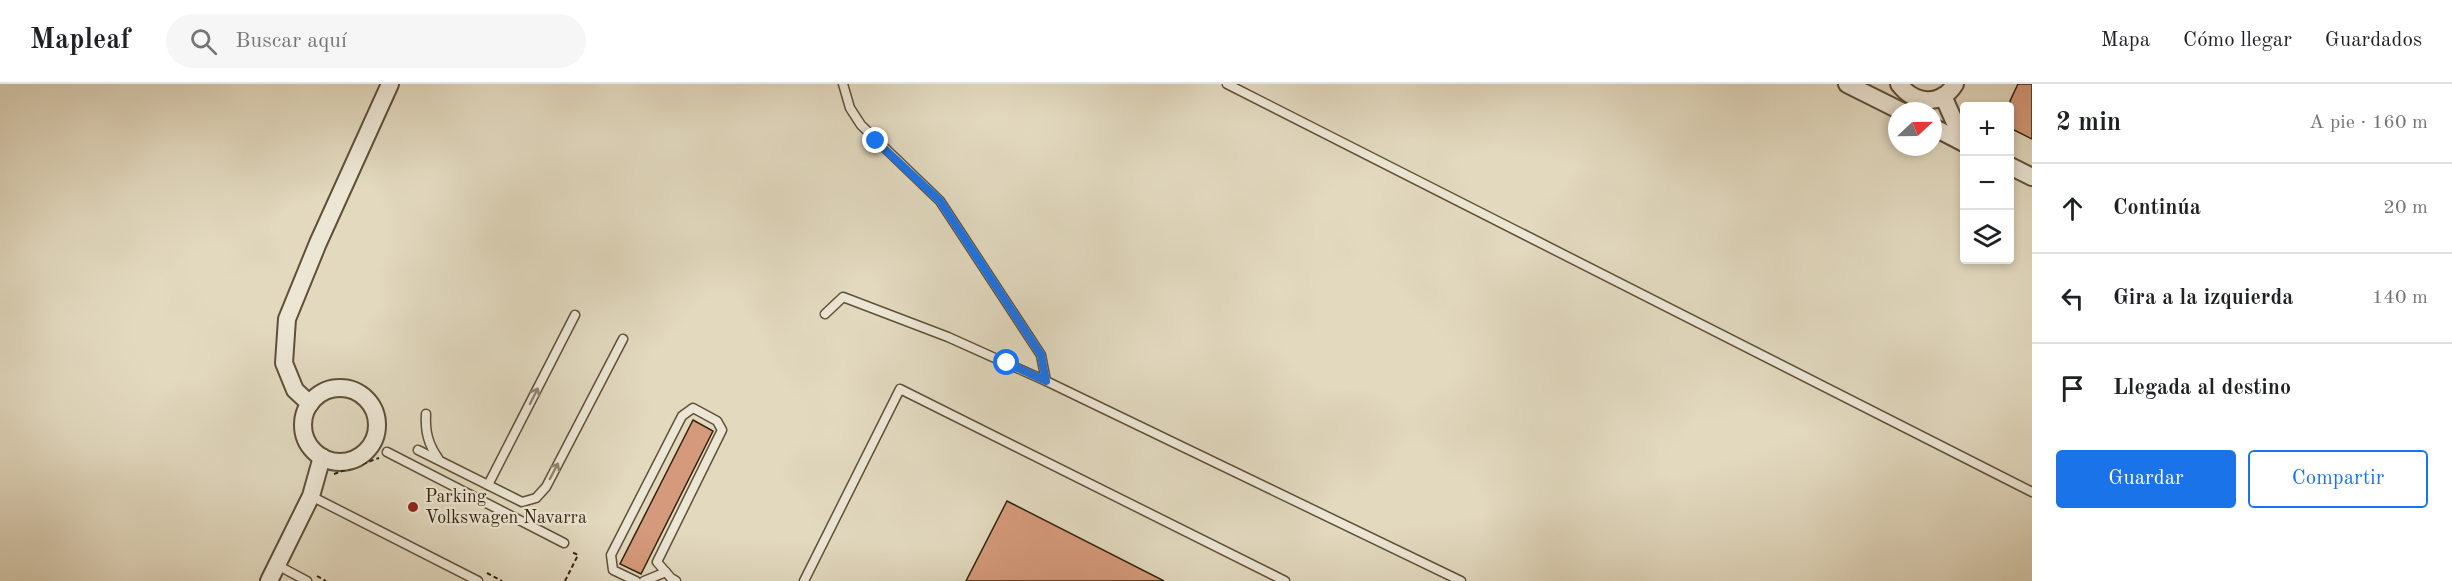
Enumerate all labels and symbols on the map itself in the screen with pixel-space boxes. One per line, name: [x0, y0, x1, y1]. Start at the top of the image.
north arrow: [1888, 102, 1942, 156]
route end: [862, 127, 888, 153]
route start: [993, 349, 1019, 375]
one-way arrow: [528, 387, 540, 405]
one-way arrow: [549, 462, 560, 480]
place label: Parking Volkswagen Navarra: [425, 488, 587, 527]
marker: Parking Volkswagen Navarra: [406, 500, 420, 514]

